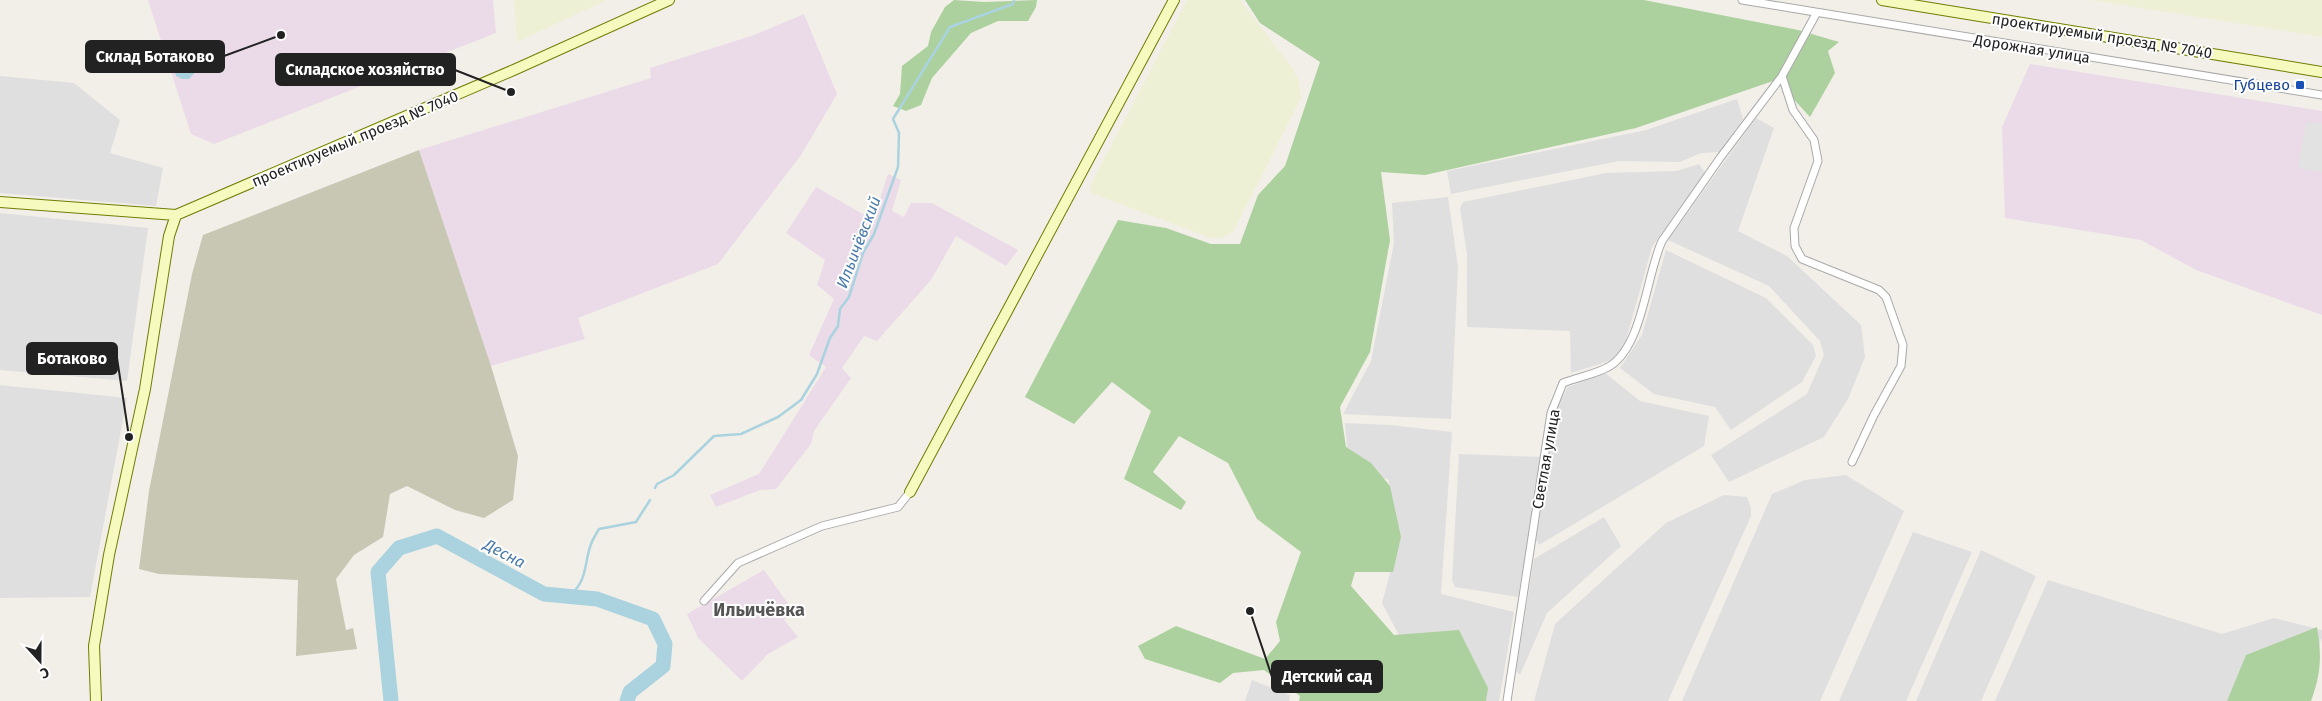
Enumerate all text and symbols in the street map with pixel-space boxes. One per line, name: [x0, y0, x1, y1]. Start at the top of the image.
street label: проектируемый проезд № 7040: [1991, 10, 2213, 62]
street label: Дорожная улица: [1972, 31, 2091, 67]
callout: Склад Ботаково: [86, 41, 224, 72]
text: Склад Ботаково: [96, 47, 214, 66]
callout: Складское хозяйство: [276, 54, 455, 85]
text: Складское хозяйство: [285, 60, 445, 79]
place label: Губцево: [2234, 76, 2290, 94]
marker: Губцево: [2294, 79, 2306, 91]
street label: проектируемый проезд № 7040: [249, 87, 461, 191]
water label: Ильичёвский: [832, 193, 885, 291]
callout: Ботаково: [27, 343, 117, 374]
text: Ботаково: [37, 349, 107, 368]
street label: Светлая улица: [1528, 408, 1564, 510]
water label: Десна: [479, 534, 529, 572]
district label: Ильичёвка: [713, 599, 805, 621]
north arrow: [15, 636, 65, 686]
callout: Детский сад: [1272, 661, 1382, 692]
text: С: [38, 663, 51, 682]
text: Детский сад: [1281, 667, 1372, 686]

